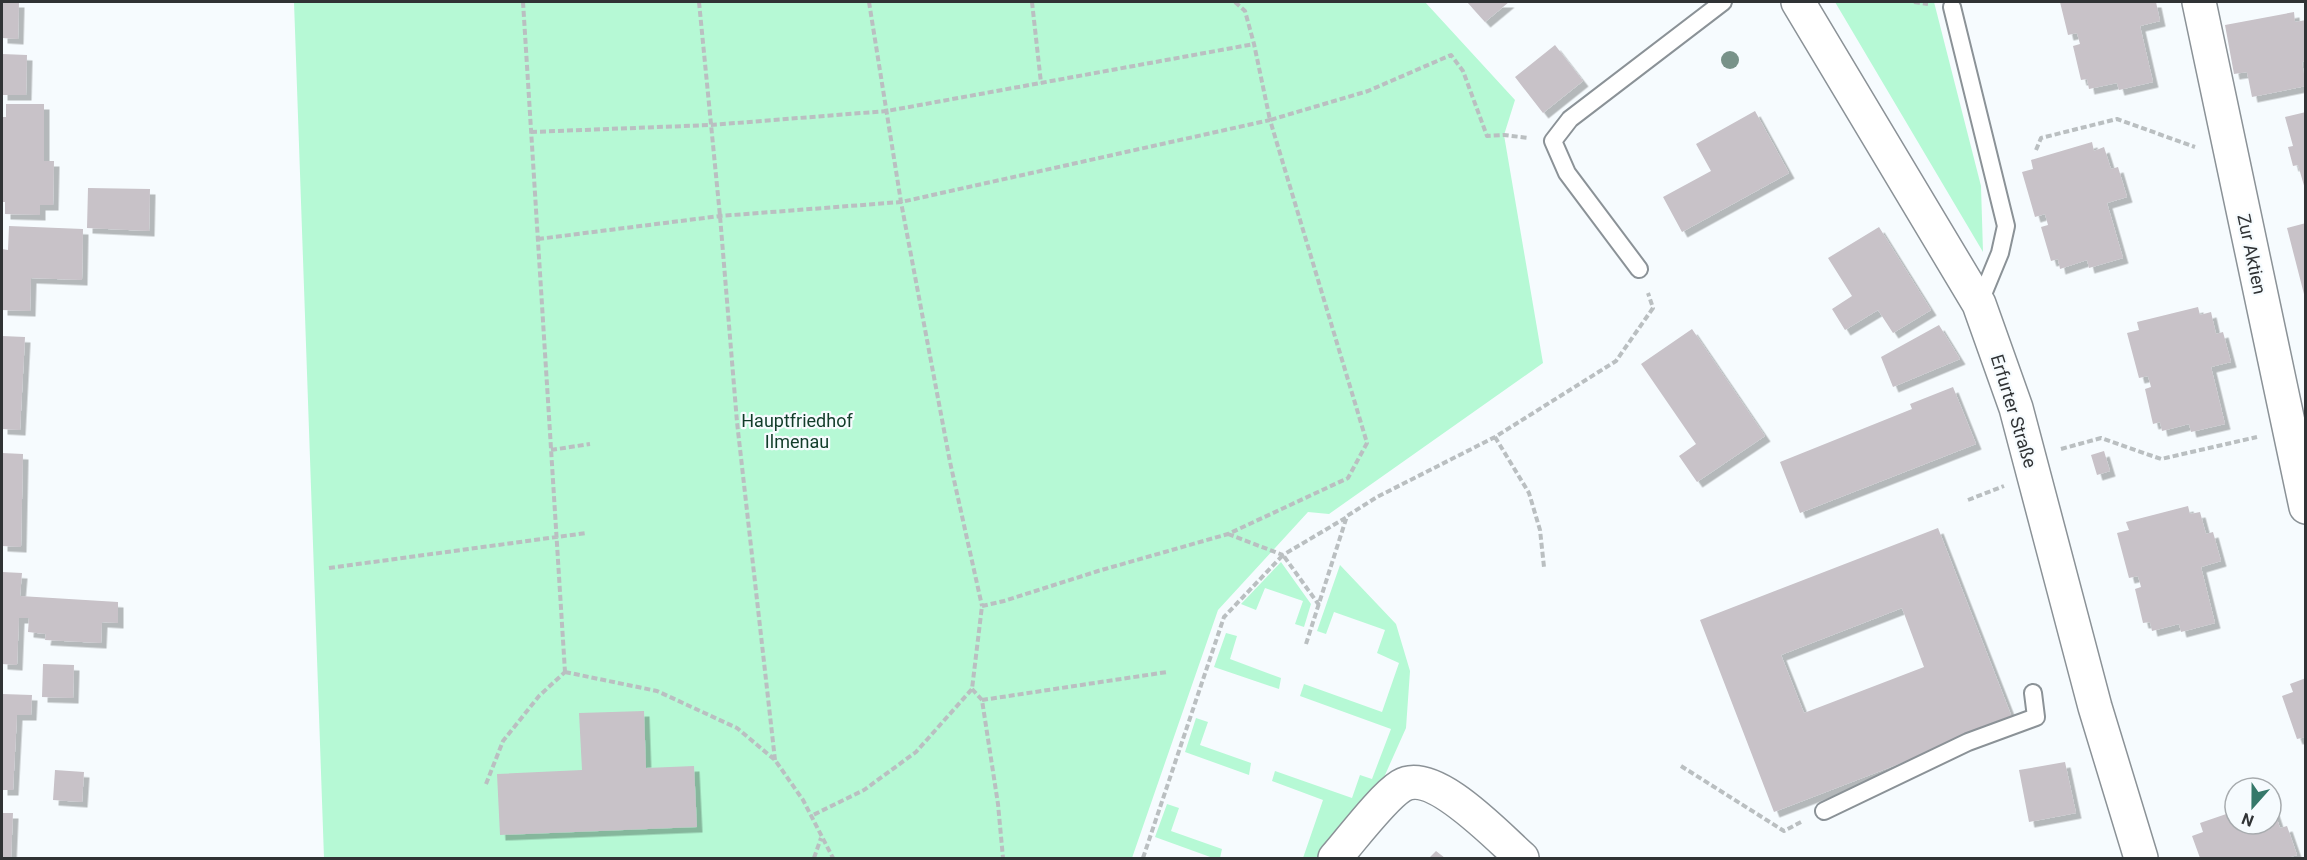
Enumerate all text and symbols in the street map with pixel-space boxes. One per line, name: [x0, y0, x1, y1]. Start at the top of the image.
street label: Zur Aktien: [2233, 212, 2271, 296]
street label: Erfurter Straße: [1987, 352, 2041, 470]
park label: Hauptfriedhof Ilmenau: [741, 410, 853, 452]
north arrow: [2223, 776, 2283, 836]
text: N: [2239, 809, 2256, 830]

